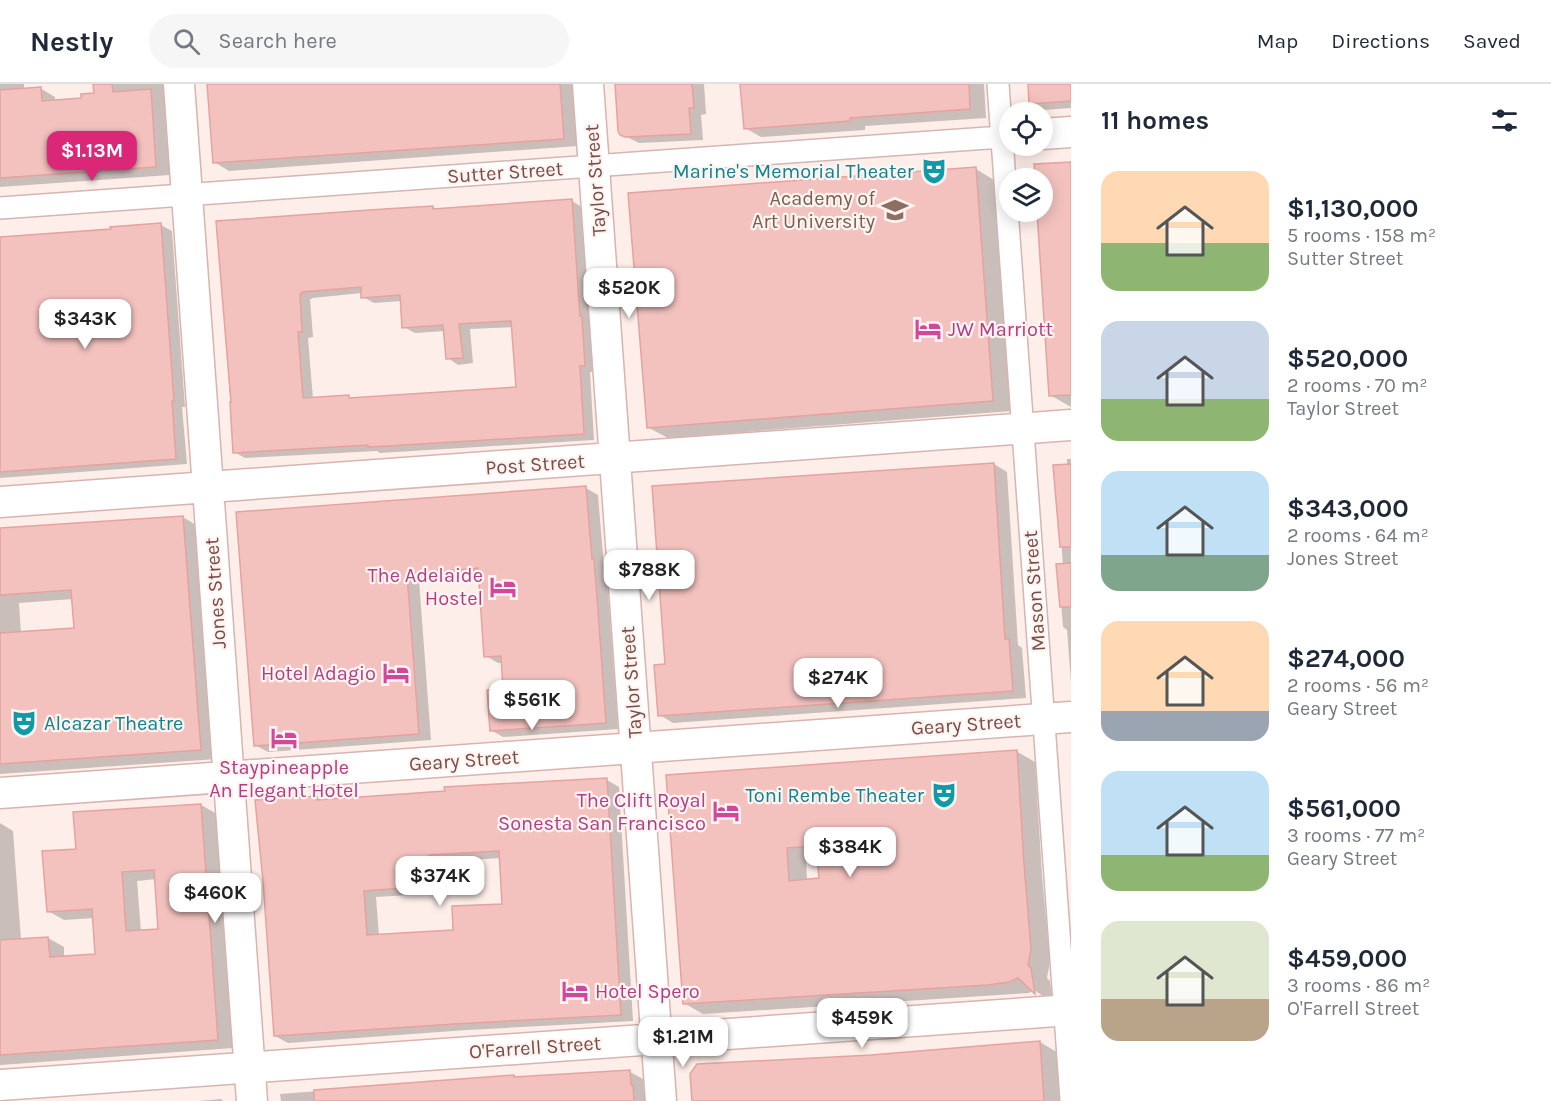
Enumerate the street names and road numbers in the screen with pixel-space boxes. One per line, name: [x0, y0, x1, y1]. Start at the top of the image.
street label: Taylor Street: [580, 123, 611, 237]
street label: Sutter Street: [446, 157, 564, 188]
street label: Post Street: [485, 450, 586, 479]
street label: Mason Street: [1019, 529, 1050, 652]
street label: Jones Street: [200, 536, 231, 649]
street label: Taylor Street: [616, 625, 647, 739]
street label: Geary Street: [910, 709, 1022, 740]
street label: Geary Street: [408, 745, 520, 776]
street label: O'Farrell Street: [468, 1031, 602, 1064]

